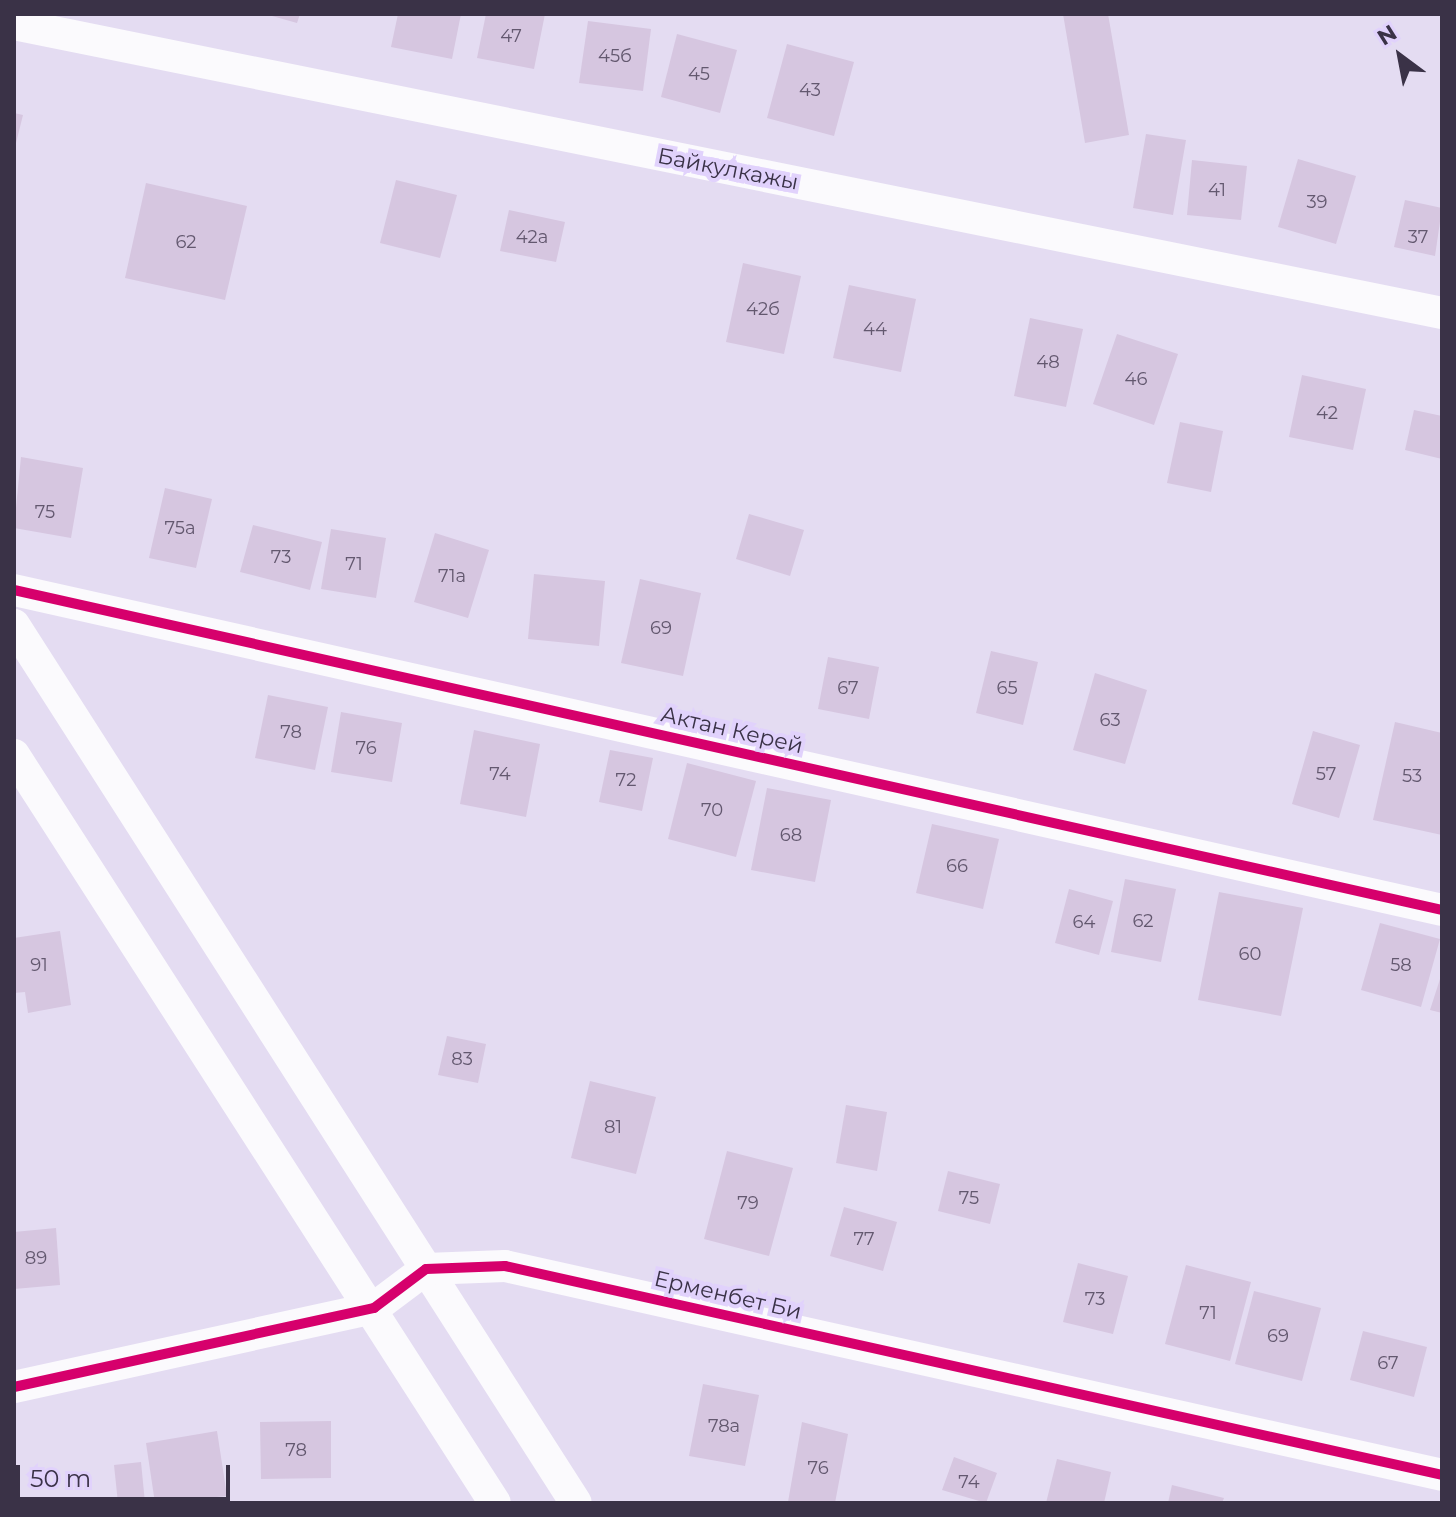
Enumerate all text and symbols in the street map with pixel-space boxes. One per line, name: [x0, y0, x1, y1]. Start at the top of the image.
north arrow: [1360, 16, 1440, 96]
text: N: [1372, 19, 1402, 51]
house number: 47: [500, 25, 522, 47]
house number: 45б: [598, 45, 632, 67]
house number: 45: [688, 63, 710, 85]
house number: 43: [799, 79, 821, 101]
street label: Байкулкажы: [655, 142, 801, 196]
house number: 41: [1208, 179, 1226, 201]
house number: 39: [1306, 191, 1328, 213]
house number: 42а: [516, 226, 548, 248]
house number: 37: [1408, 226, 1428, 248]
house number: 62: [175, 231, 197, 253]
house number: 42б: [746, 298, 780, 320]
house number: 44: [863, 318, 887, 340]
house number: 48: [1036, 351, 1060, 373]
house number: 46: [1125, 368, 1147, 390]
house number: 42: [1316, 402, 1338, 424]
house number: 75: [35, 501, 55, 523]
house number: 75а: [165, 517, 195, 539]
house number: 73: [271, 546, 291, 568]
house number: 71: [345, 553, 363, 575]
house number: 71а: [438, 565, 466, 587]
house number: 69: [650, 617, 672, 639]
house number: 67: [837, 677, 859, 699]
house number: 65: [996, 677, 1018, 699]
street label: Актан Керей: [658, 701, 806, 759]
house number: 63: [1099, 709, 1121, 731]
house number: 78: [280, 721, 302, 743]
house number: 76: [355, 737, 377, 759]
house number: 74: [489, 763, 511, 785]
house number: 57: [1316, 763, 1336, 785]
house number: 53: [1402, 765, 1422, 787]
house number: 72: [616, 769, 636, 791]
house number: 70: [701, 799, 723, 821]
house number: 68: [780, 824, 802, 846]
house number: 66: [946, 855, 968, 877]
house number: 62: [1132, 910, 1154, 932]
house number: 64: [1073, 911, 1095, 933]
house number: 60: [1239, 943, 1261, 965]
house number: 91: [30, 954, 48, 976]
house number: 58: [1390, 954, 1412, 976]
house number: 83: [451, 1048, 473, 1070]
house number: 81: [604, 1116, 622, 1138]
house number: 75: [959, 1187, 979, 1209]
house number: 79: [737, 1192, 759, 1214]
house number: 77: [853, 1228, 875, 1250]
house number: 89: [25, 1247, 47, 1269]
street label: Ерменбет Би: [652, 1265, 804, 1325]
house number: 73: [1085, 1288, 1105, 1310]
house number: 71: [1199, 1302, 1217, 1324]
house number: 69: [1267, 1325, 1289, 1347]
house number: 67: [1377, 1352, 1399, 1374]
house number: 78а: [708, 1415, 740, 1437]
house number: 78: [285, 1439, 307, 1461]
scale bar: [20, 1449, 234, 1499]
house number: 76: [807, 1457, 829, 1479]
text: 50 m: [30, 1464, 91, 1493]
house number: 74: [958, 1471, 980, 1493]

